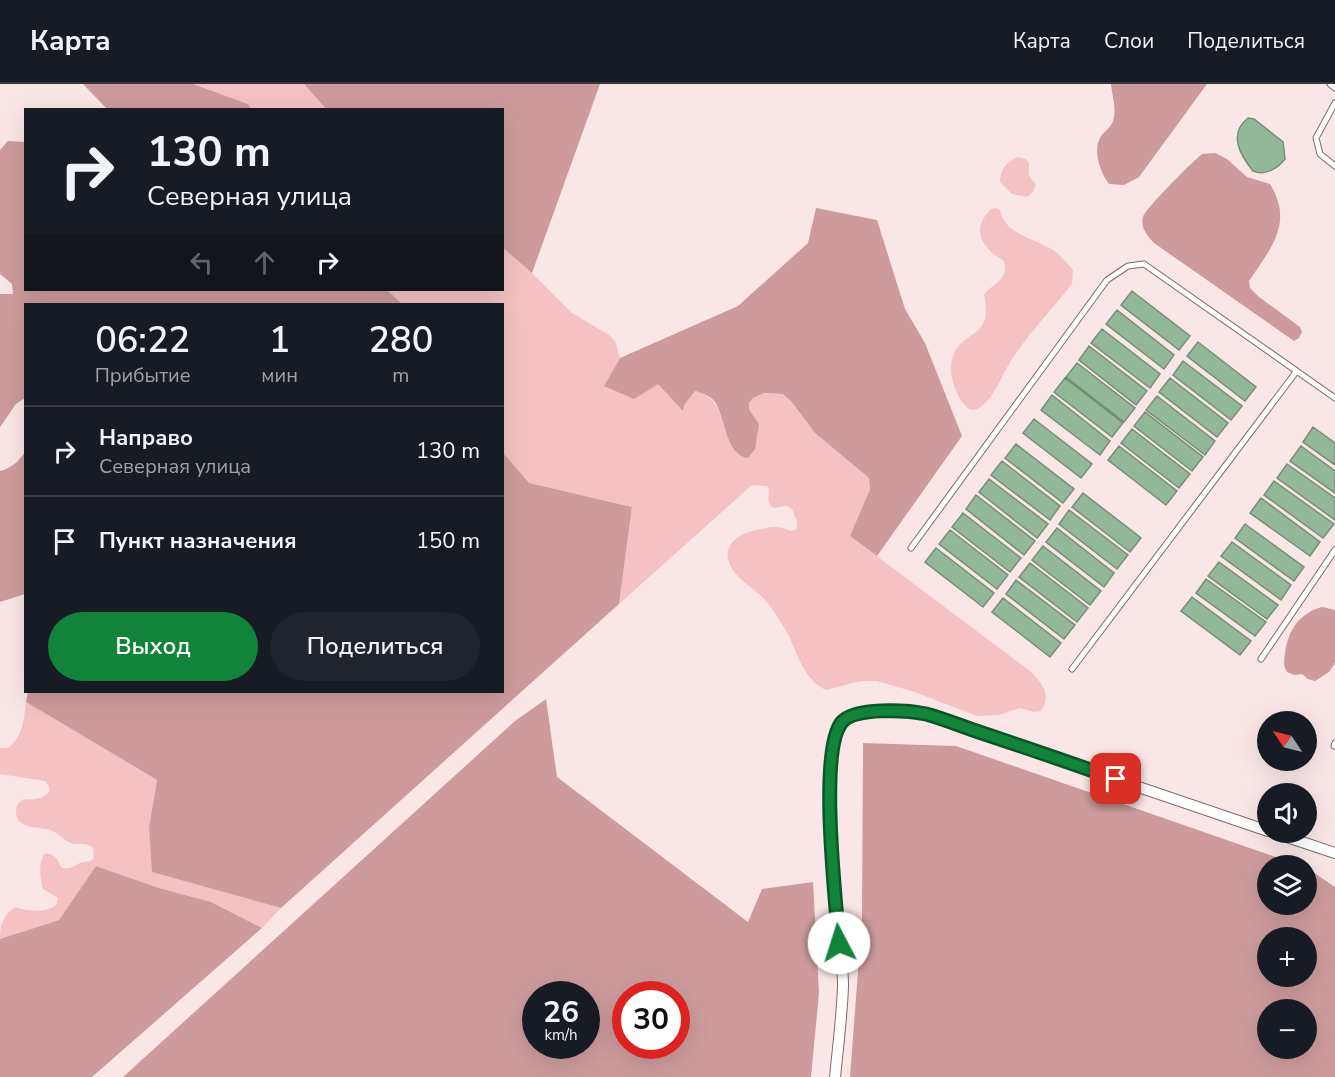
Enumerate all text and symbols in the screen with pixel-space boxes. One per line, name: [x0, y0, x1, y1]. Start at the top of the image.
text: Карта: [30, 22, 111, 60]
text: Карта: [1013, 27, 1071, 55]
text: Слои: [1104, 27, 1154, 55]
text: Поделиться: [1187, 27, 1305, 55]
text: 130 m: [147, 124, 271, 181]
icon: right: [48, 132, 126, 210]
text: Северная улица: [147, 178, 352, 215]
icon: left: [185, 246, 218, 279]
icon: ahead: [248, 246, 281, 279]
icon: right: [311, 246, 344, 279]
text: 06:22: [95, 316, 190, 365]
text: 1: [269, 316, 290, 365]
text: 280: [369, 316, 433, 365]
text: Прибытие: [95, 362, 191, 389]
text: мин: [261, 362, 298, 389]
text: m: [392, 362, 409, 389]
text: Направо: [99, 423, 193, 453]
icon: right: [48, 435, 81, 468]
text: 130 m: [416, 436, 480, 466]
text: Северная улица: [99, 453, 251, 480]
icon: arrive: [48, 525, 81, 558]
text: Пункт назначения: [99, 526, 297, 556]
text: 150 m: [416, 526, 480, 556]
button: Выход: [48, 612, 258, 681]
button: Поделиться: [270, 612, 480, 681]
north arrow: [1257, 711, 1317, 771]
map controls: [1257, 711, 1317, 1059]
pin: [1090, 753, 1141, 804]
icon: arrive: [1099, 762, 1132, 795]
button: sound: [1257, 783, 1317, 843]
button: layers: [1257, 855, 1317, 915]
position arrow: [807, 911, 871, 975]
button: +: [1257, 927, 1317, 987]
speed limit sign: 30: [612, 981, 690, 1059]
text: 26: [543, 992, 579, 1033]
button: −: [1257, 999, 1317, 1059]
text: km/h: [544, 1025, 578, 1045]

